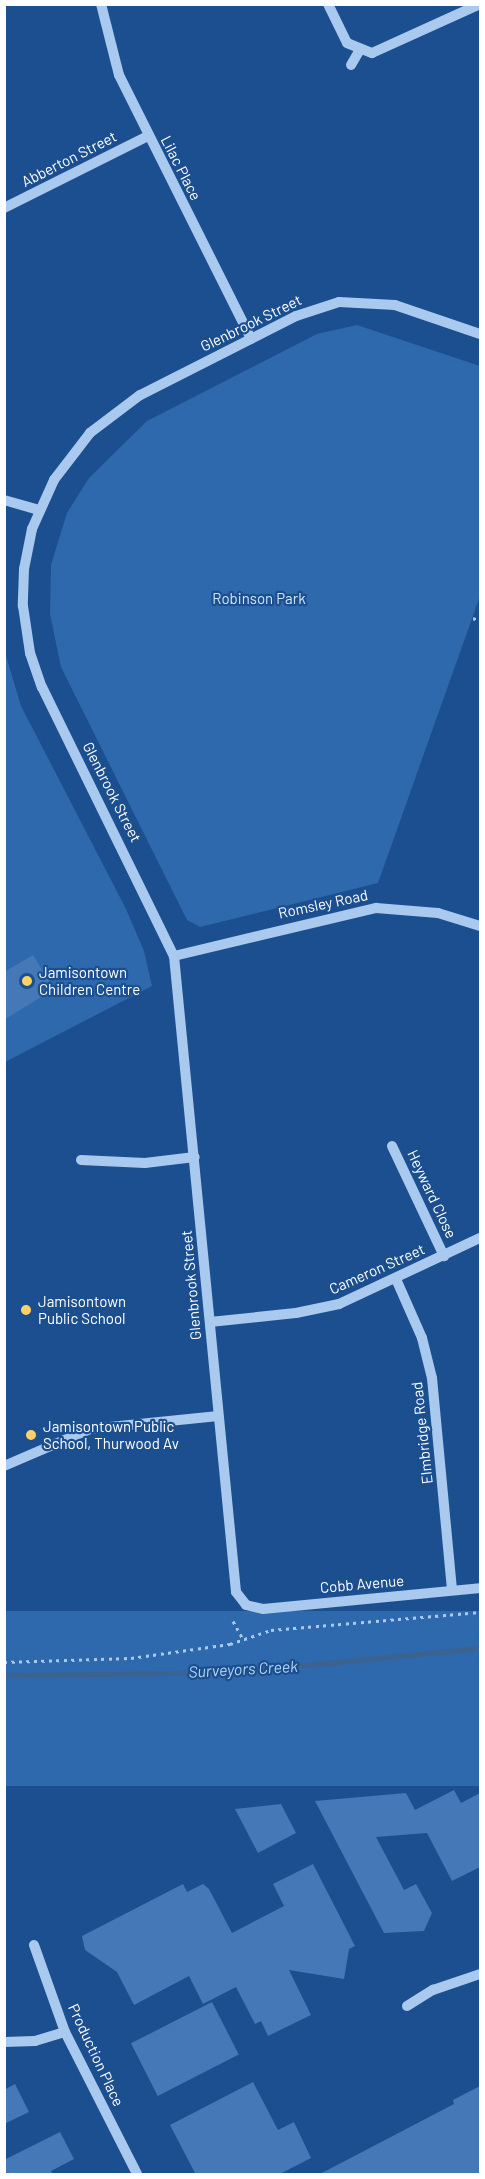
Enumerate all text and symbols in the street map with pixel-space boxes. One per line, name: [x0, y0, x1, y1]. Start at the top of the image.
street label: Abberton Street: [18, 127, 120, 191]
street label: Lilac Place: [157, 133, 205, 203]
street label: Glenbrook Street: [198, 291, 304, 355]
park label: Robinson Park: [212, 590, 306, 608]
street label: Glenbrook Street: [79, 739, 145, 845]
street label: Romsley Road: [276, 886, 370, 922]
place label: Jamisontown Children Centre: [39, 963, 140, 998]
marker: Jamisontown Children Centre: [20, 974, 34, 988]
street label: Heyward Close: [404, 1147, 460, 1241]
street label: Glenbrook Street: [177, 1229, 205, 1341]
street label: Cameron Street: [326, 1240, 428, 1298]
place label: Jamisontown Public School: [38, 1292, 126, 1327]
marker: Jamisontown Public School: [19, 1303, 33, 1317]
street label: Elmbridge Road: [408, 1381, 436, 1485]
place label: Jamisontown Public School, Thurwood Av: [43, 1417, 179, 1452]
marker: Jamisontown Public School, Thurwood Av: [24, 1428, 38, 1442]
street label: Cobb Avenue: [319, 1571, 405, 1597]
water label: Surveyors Creek: [188, 1657, 298, 1681]
street label: Production Place: [64, 2001, 128, 2109]

